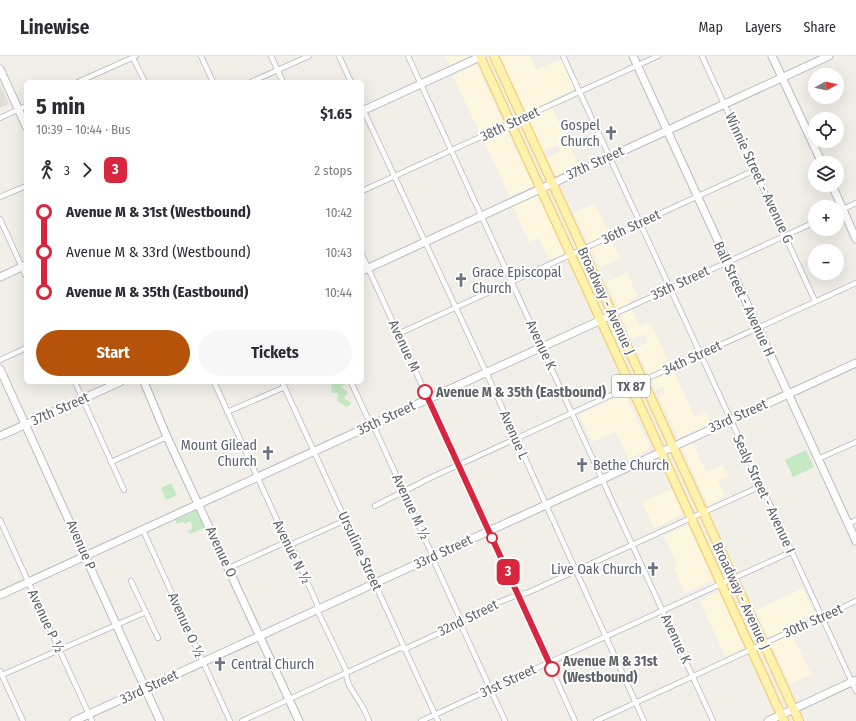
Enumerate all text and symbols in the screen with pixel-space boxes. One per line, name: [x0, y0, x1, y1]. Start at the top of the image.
text: Linewise: [20, 16, 89, 39]
text: Map: [699, 19, 723, 36]
text: Layers: [745, 19, 781, 36]
text: Share: [803, 19, 836, 36]
north arrow: [808, 68, 844, 104]
map controls: [808, 68, 844, 280]
text: 5 min: [36, 93, 85, 120]
street label: 38th Street: [478, 103, 543, 145]
text: $1.65: [320, 105, 352, 123]
street label: Winnie Street - Avenue G: [721, 110, 797, 246]
button: locate: [808, 112, 844, 148]
place label: Gospel Church: [560, 117, 600, 150]
text: 10:39 – 10:44 · Bus: [36, 122, 130, 137]
church icon: Gospel Church: [603, 125, 619, 141]
street label: 37th Street: [563, 142, 627, 184]
button: layers: [808, 156, 844, 192]
icon: walk: [36, 159, 58, 181]
icon: forward: [76, 159, 98, 181]
text: 3: [112, 161, 119, 178]
text: 3: [64, 163, 70, 178]
text: 2 stops: [314, 163, 352, 178]
button: +: [808, 200, 844, 236]
text: Avenue M & 31st (Westbound): [66, 203, 250, 221]
text: 10:42: [326, 205, 352, 220]
street label: 36th Street: [599, 206, 663, 248]
street label: Ball Street - Avenue H: [710, 239, 778, 359]
text: Avenue M & 33rd (Westbound): [66, 243, 251, 261]
button: −: [808, 244, 844, 280]
text: 10:43: [325, 245, 352, 260]
street label: Broadway - Avenue J: [574, 245, 638, 357]
street label: 35th Street: [648, 262, 712, 304]
place label: Grace Episcopal Church: [472, 264, 562, 297]
church icon: Grace Episcopal Church: [453, 272, 469, 288]
text: Avenue M & 35th (Eastbound): [66, 283, 248, 301]
text: 10:44: [325, 285, 352, 300]
street label: Avenue M: [385, 317, 423, 375]
street label: Avenue K: [522, 317, 560, 373]
button: Start: [36, 330, 190, 376]
button: Tickets: [198, 330, 352, 376]
street label: 34th Street: [660, 337, 724, 379]
road number: TX 87: [612, 375, 650, 397]
marker: Avenue M & 35th (Eastbound): [417, 384, 433, 400]
place label: Avenue M & 35th (Eastbound): [435, 384, 606, 401]
street label: 37th Street: [28, 389, 92, 429]
street label: 33rd Street: [706, 395, 770, 436]
street label: 35th Street: [354, 397, 418, 439]
street label: Avenue L: [496, 408, 532, 462]
street label: Sealy Street - Avenue I: [729, 432, 799, 556]
place label: Mount Gilead Church: [181, 437, 257, 470]
church icon: Mount Gilead Church: [260, 445, 276, 461]
church icon: Bethe Church: [574, 457, 590, 473]
place label: Bethe Church: [593, 457, 669, 474]
street label: Avenue M ½: [388, 471, 434, 543]
street label: Ursuline Street: [334, 509, 386, 594]
street label: Avenue P: [63, 517, 99, 573]
street label: Avenue N ½: [269, 517, 315, 587]
street label: Avenue O: [202, 524, 240, 580]
street label: 33rd Street: [411, 531, 475, 573]
unlabelled marker: [486, 532, 498, 544]
street label: Broadway - Avenue J: [709, 540, 773, 652]
line badge: 3: [495, 559, 521, 585]
place label: Live Oak Church: [551, 561, 642, 578]
church icon: Live Oak Church: [645, 561, 661, 577]
text: 3: [505, 563, 511, 580]
street label: Avenue P ½: [24, 587, 68, 655]
street label: Avenue O ½: [164, 590, 208, 660]
street label: 32nd Street: [435, 596, 501, 640]
street label: 30th Street: [781, 600, 846, 642]
street label: Avenue K: [657, 611, 695, 667]
place label: Avenue M & 31st (Westbound): [562, 653, 659, 686]
church icon: Central Church: [212, 656, 228, 672]
place label: Central Church: [231, 656, 314, 673]
street label: 31st Street: [477, 661, 539, 701]
marker: Avenue M & 31st (Westbound): [544, 661, 560, 677]
street label: 33rd Street: [117, 666, 181, 708]

